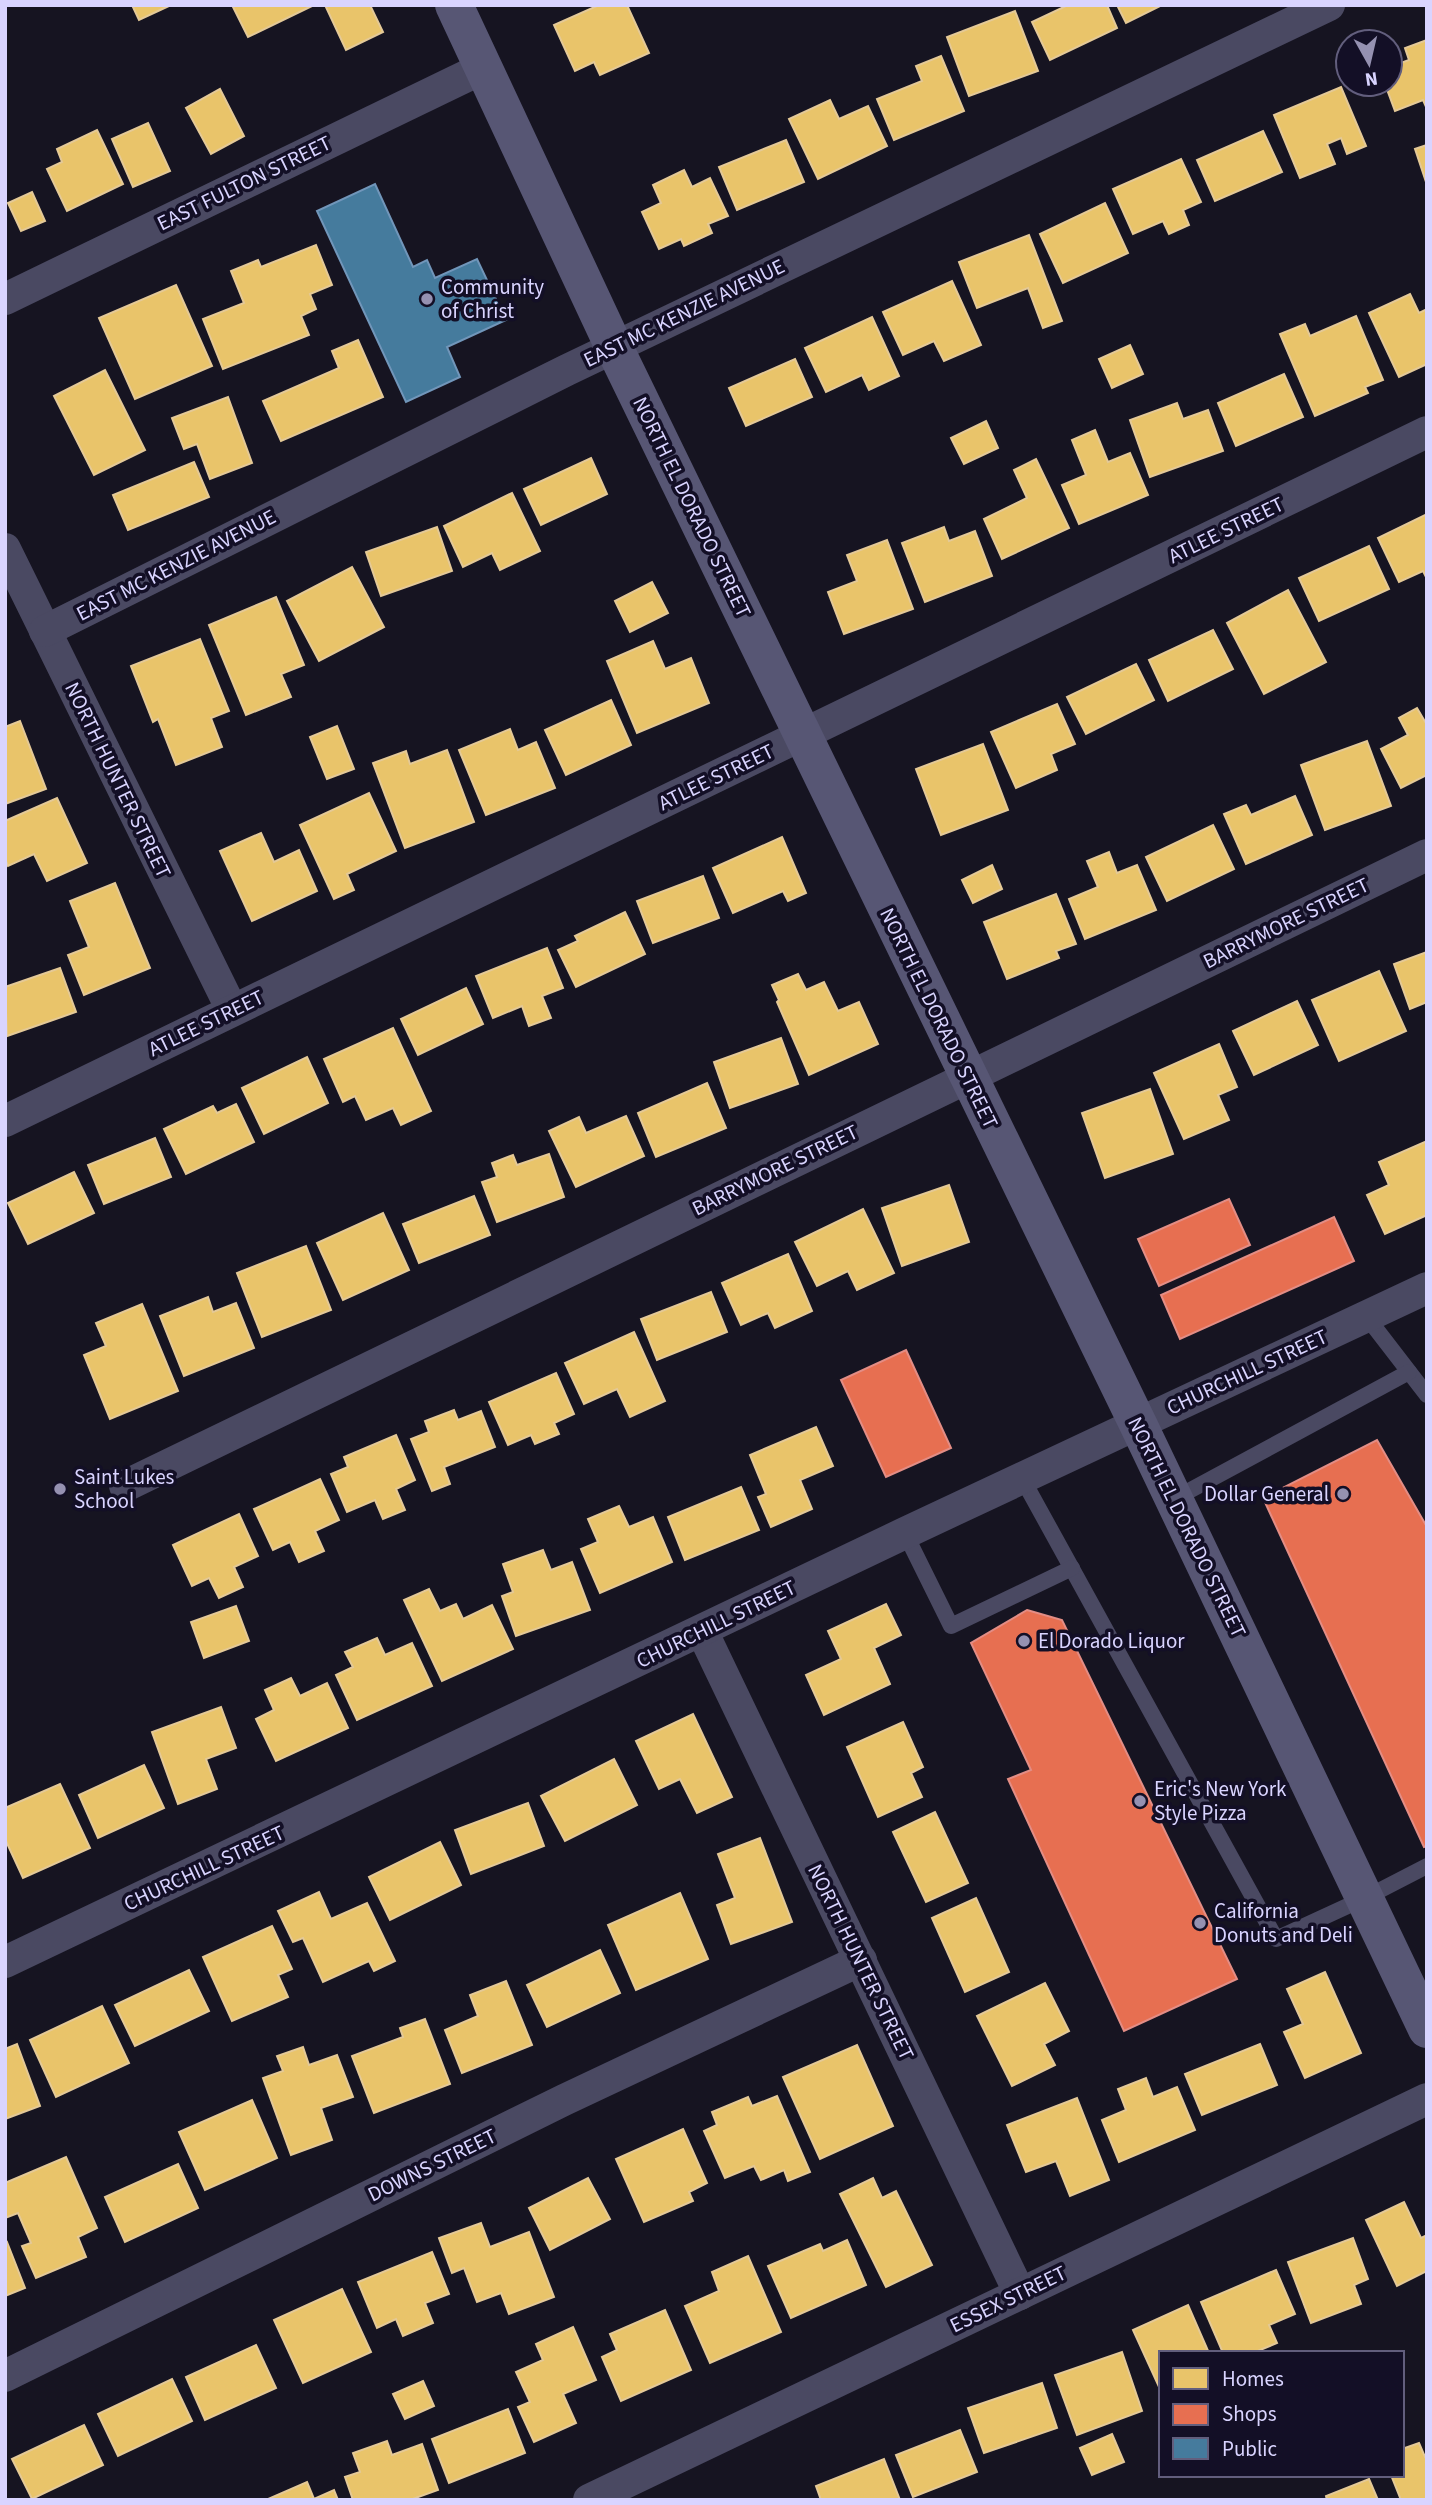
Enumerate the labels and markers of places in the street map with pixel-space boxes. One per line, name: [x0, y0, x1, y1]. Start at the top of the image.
place label: Community of Christ: [441, 272, 544, 326]
marker: Community of Christ: [419, 291, 435, 307]
place label: Saint Lukes School: [74, 1462, 175, 1516]
place label: Dollar General: [1204, 1479, 1329, 1509]
marker: Saint Lukes School: [52, 1481, 68, 1497]
marker: Dollar General: [1335, 1486, 1351, 1502]
place label: El Dorado Liquor: [1038, 1626, 1185, 1656]
marker: El Dorado Liquor: [1016, 1633, 1032, 1649]
place label: Eric's New York Style Pizza: [1154, 1774, 1287, 1828]
marker: Eric's New York Style Pizza: [1132, 1793, 1148, 1809]
place label: California Donuts and Deli: [1214, 1896, 1353, 1950]
marker: California Donuts and Deli: [1192, 1915, 1208, 1931]

